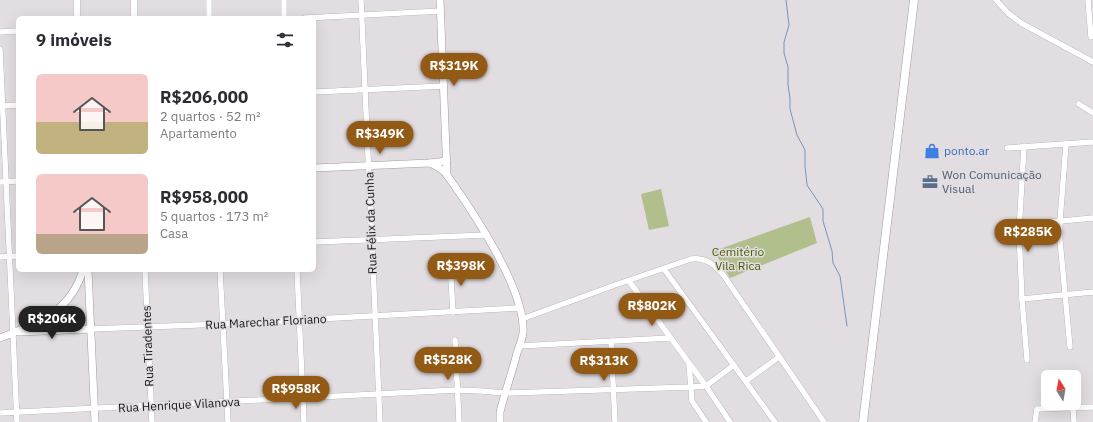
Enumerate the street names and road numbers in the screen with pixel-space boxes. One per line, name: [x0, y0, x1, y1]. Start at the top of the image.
street label: Rua Félix da Cunha: [361, 171, 380, 274]
street label: Rua Tiradentes: [139, 305, 156, 387]
street label: Rua Marechar Floriano: [205, 311, 327, 332]
street label: Rua Henrique Vilanova: [118, 394, 241, 415]

